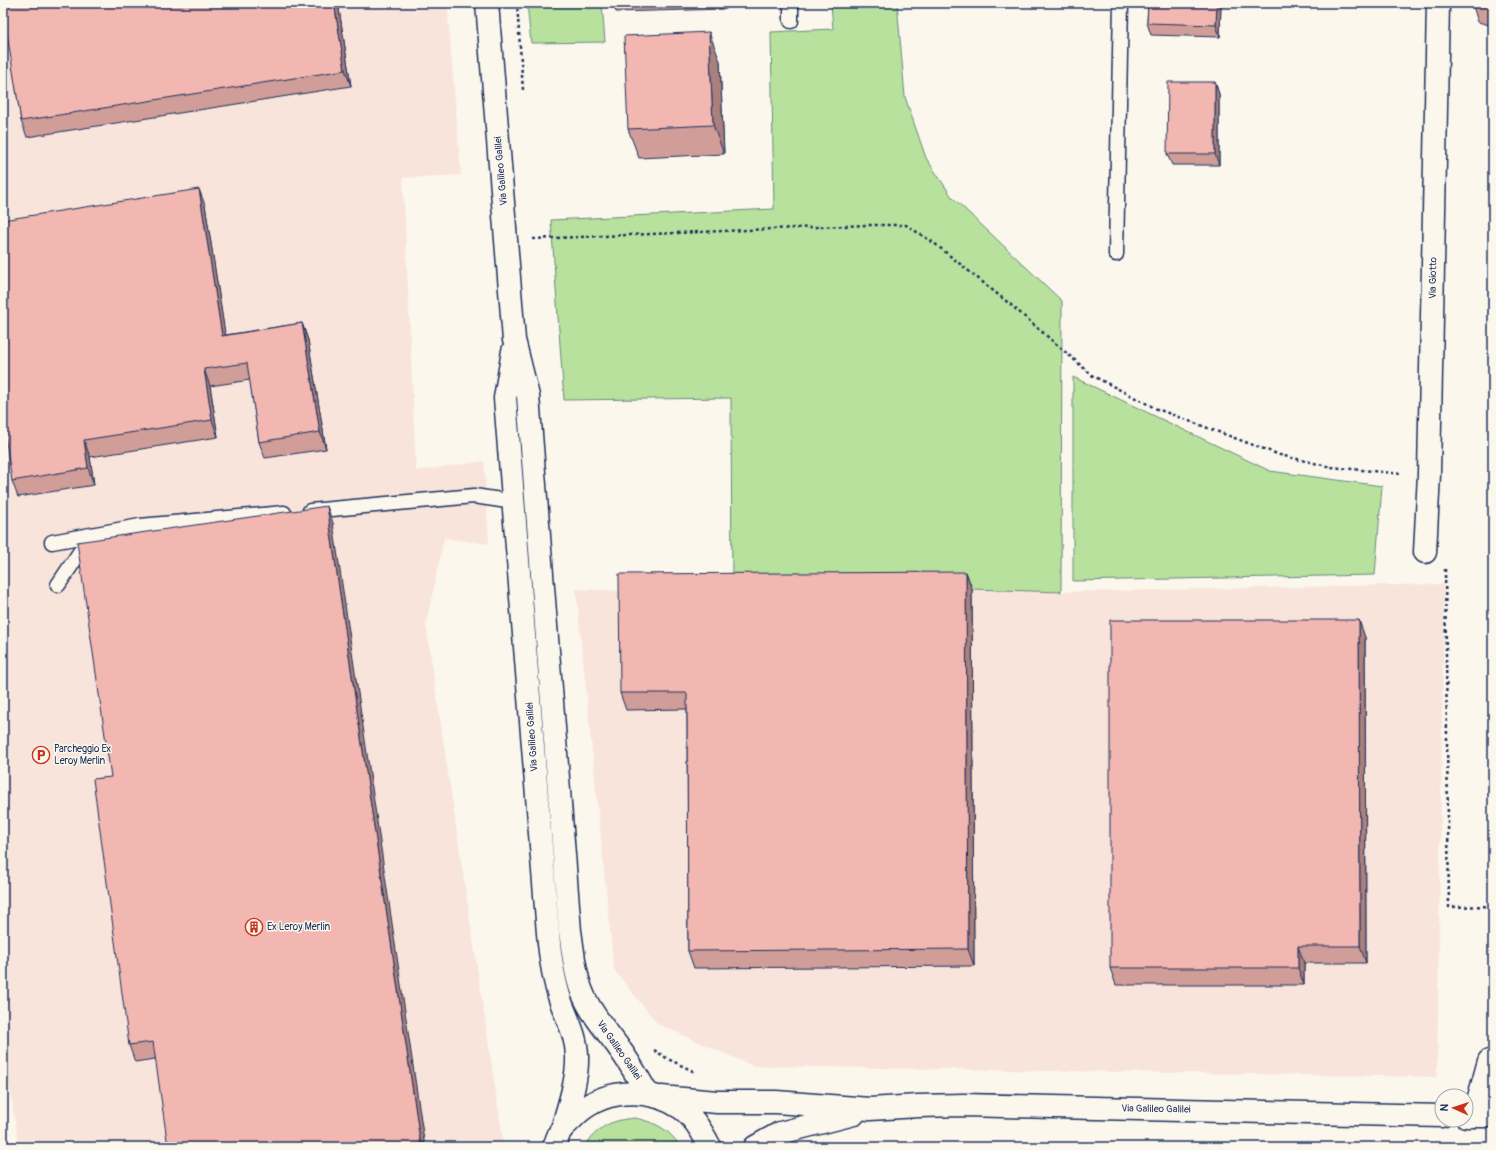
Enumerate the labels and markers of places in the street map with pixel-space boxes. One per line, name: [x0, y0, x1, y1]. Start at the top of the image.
place label: Parcheggio Ex Leroy Merlin: [54, 743, 111, 767]
parking icon: Parcheggio Ex Leroy Merlin: [31, 745, 51, 765]
building icon: Ex Leroy Merlin: [244, 917, 264, 937]
place label: Ex Leroy Merlin: [267, 921, 330, 933]

